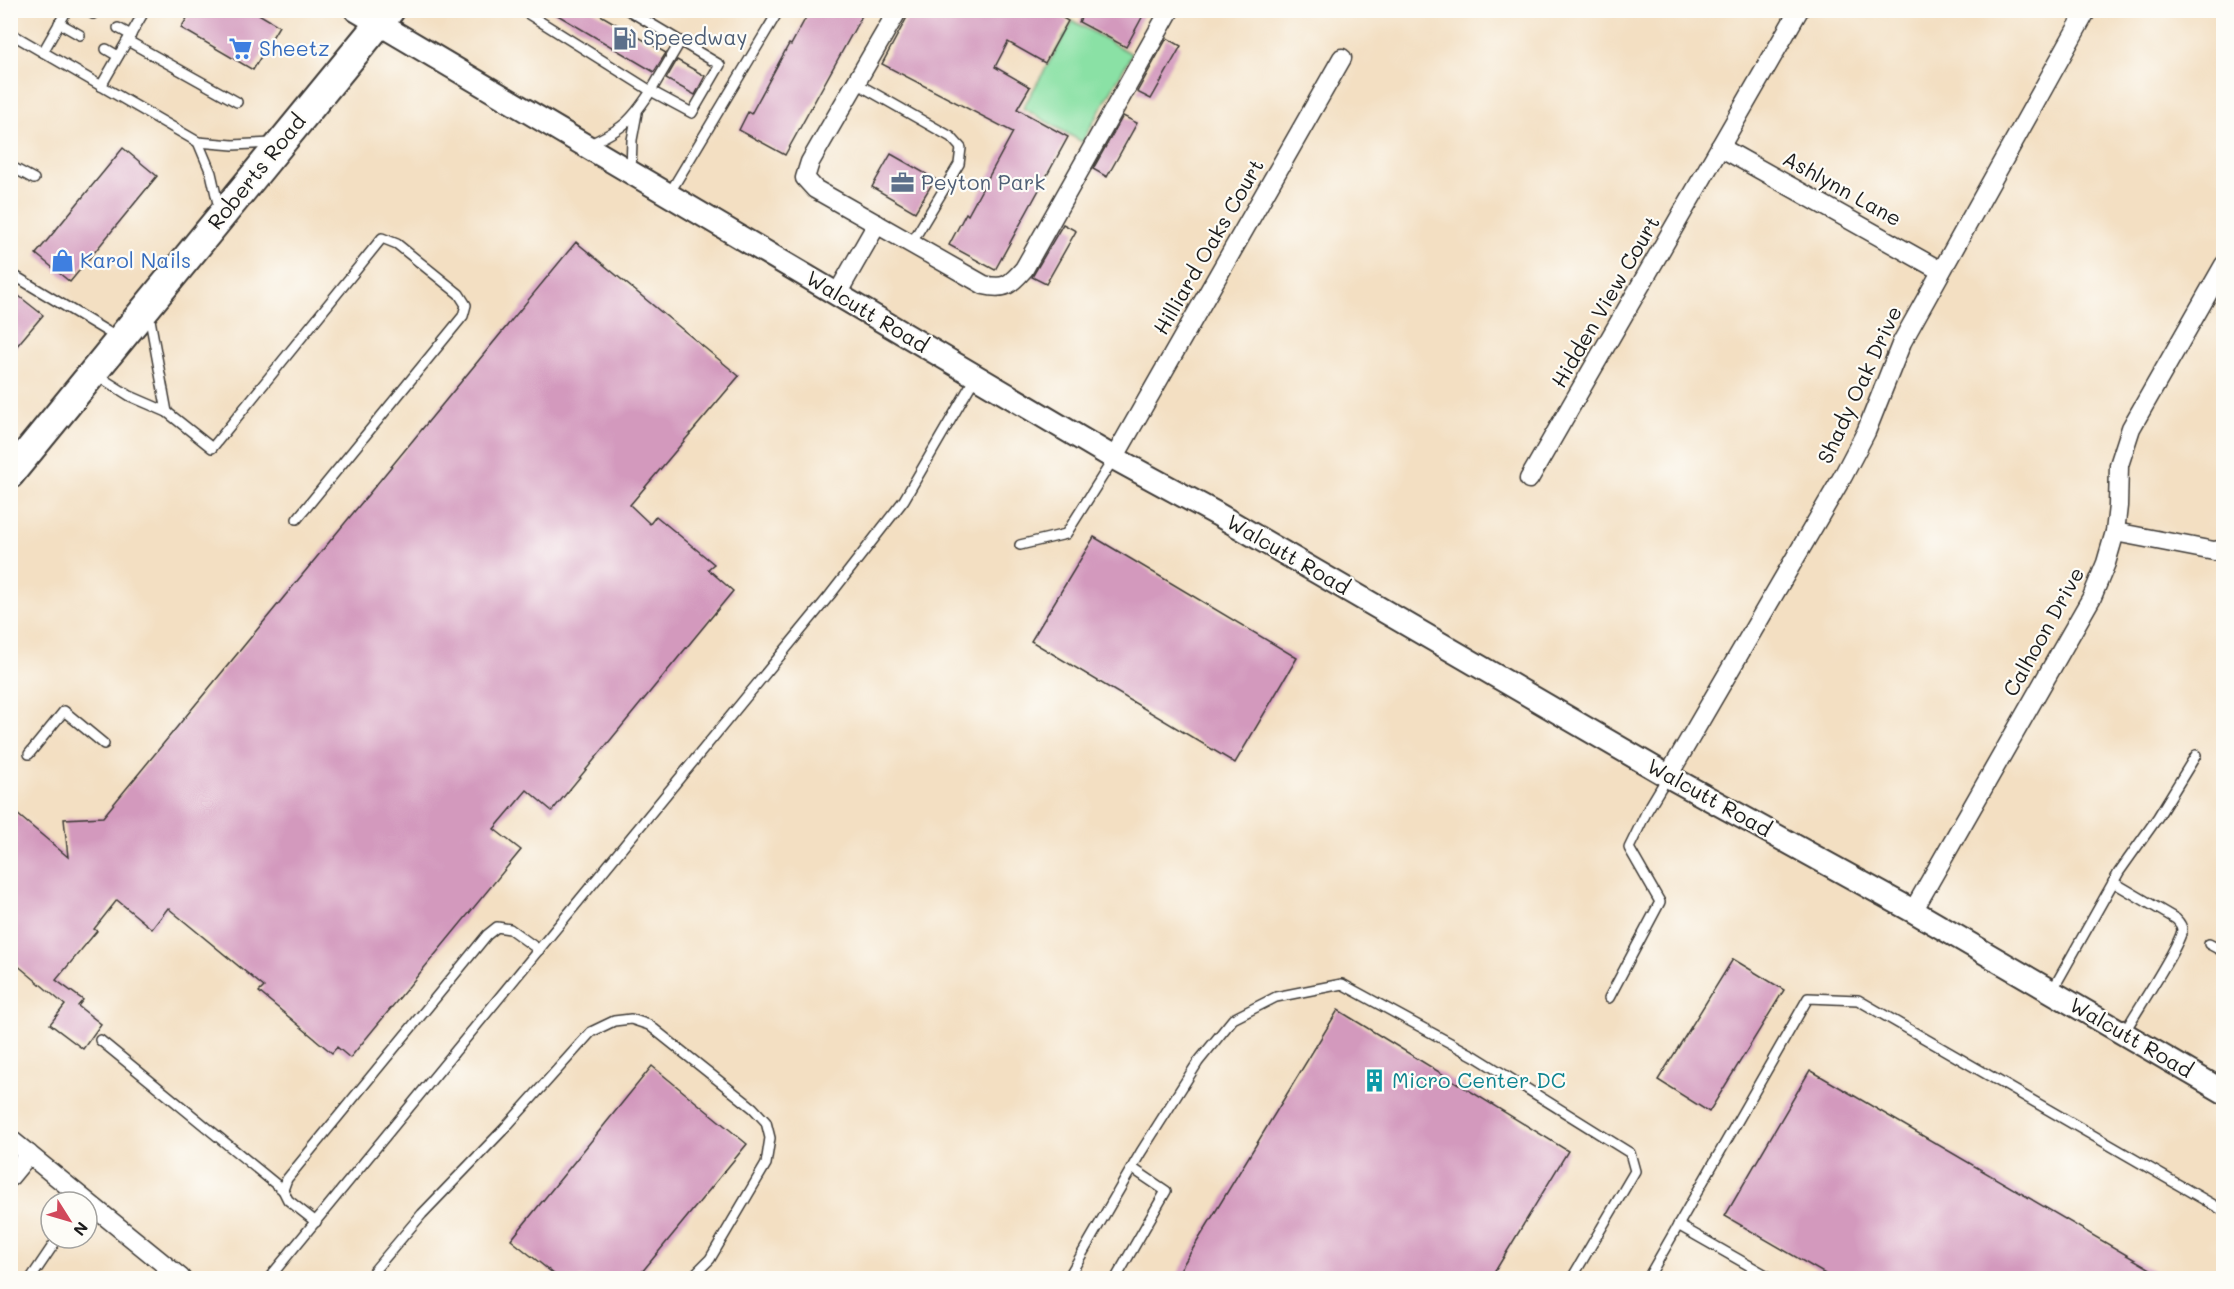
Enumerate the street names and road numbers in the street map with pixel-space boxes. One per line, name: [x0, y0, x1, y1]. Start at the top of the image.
street label: Roberts Road: [201, 108, 311, 234]
street label: Ashlynn Lane: [1779, 144, 1907, 231]
street label: Hilliard Oaks Court: [1146, 154, 1269, 339]
street label: Hidden View Court: [1544, 210, 1665, 392]
street label: Walcutt Road: [802, 264, 934, 358]
street label: Shady Oak Drive: [1810, 301, 1907, 467]
street label: Walcutt Road: [1222, 507, 1355, 600]
street label: Calhoon Drive: [1996, 562, 2089, 701]
street label: Walcutt Road: [1643, 751, 1777, 842]
street label: Walcutt Road: [2065, 990, 2198, 1083]

